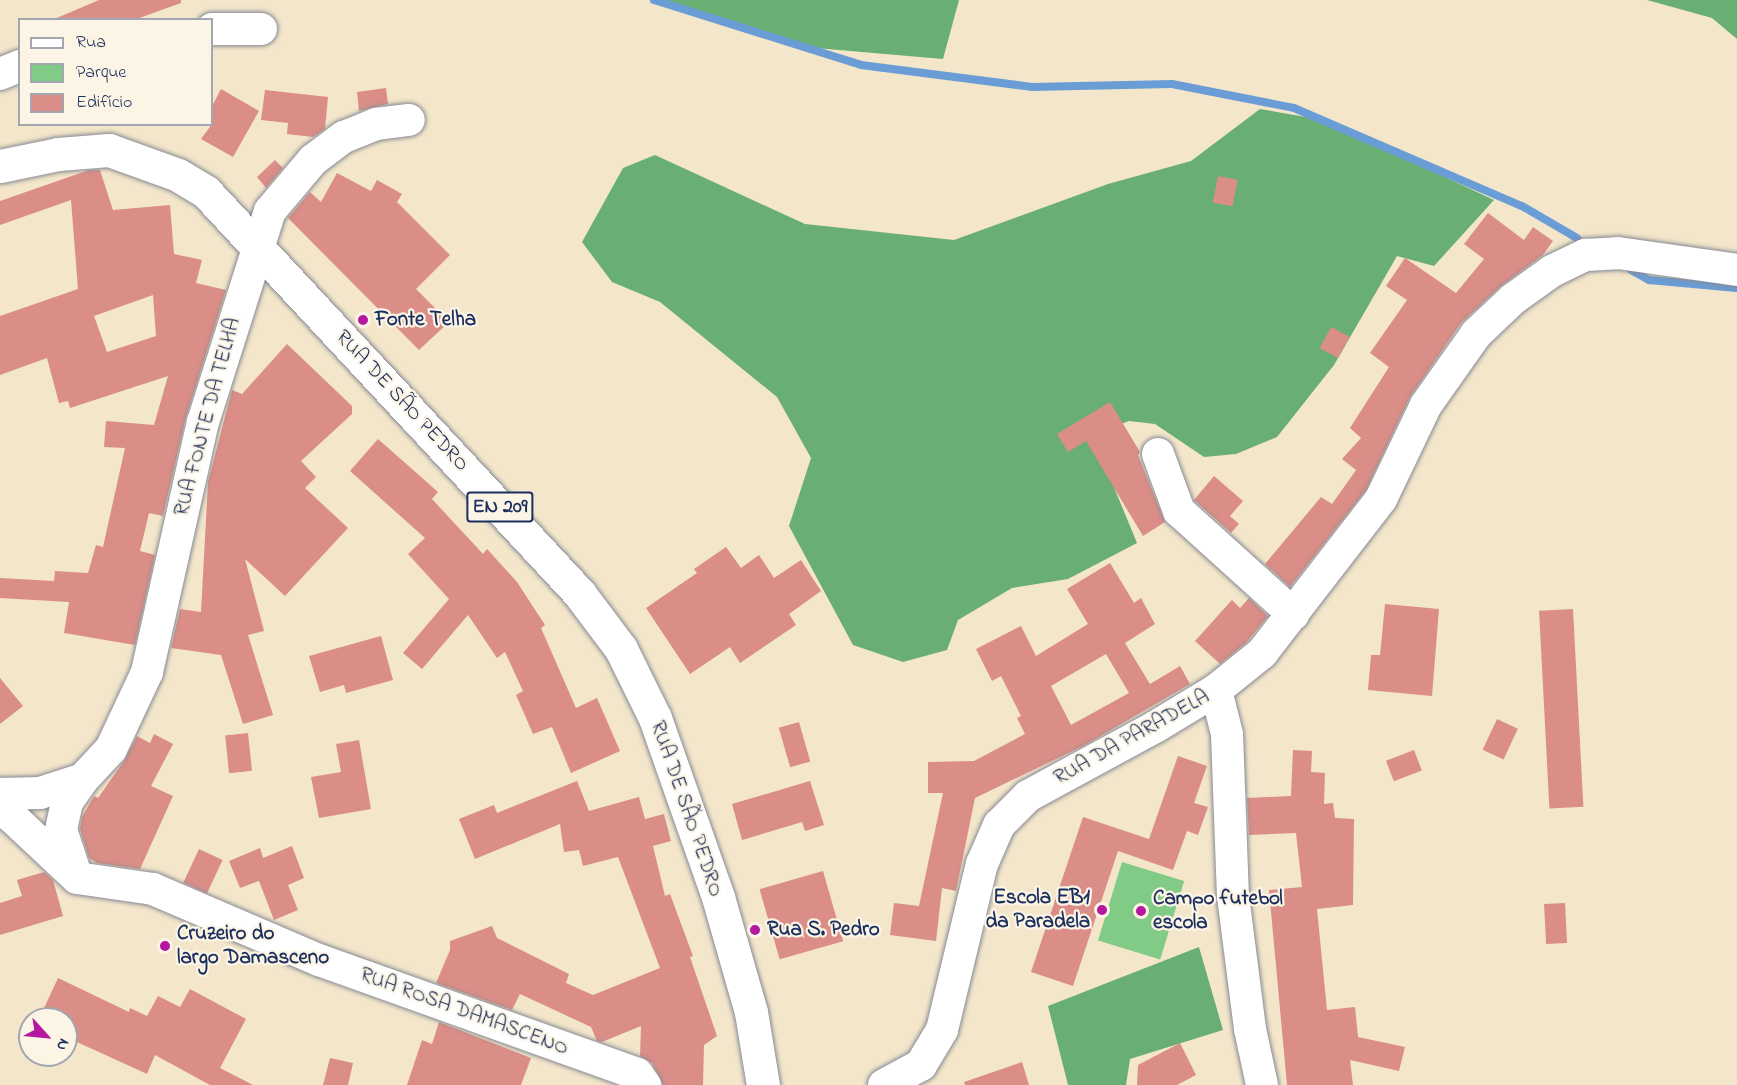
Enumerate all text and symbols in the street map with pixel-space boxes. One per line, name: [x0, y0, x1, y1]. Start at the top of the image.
legend: [18, 18, 213, 126]
text: Rua: [76, 30, 106, 56]
text: Parque: [76, 60, 126, 86]
text: Edifício: [76, 90, 132, 116]
place label: Fonte Telha: [375, 307, 476, 333]
marker: Fonte Telha: [356, 313, 370, 327]
street label: RUA FONTE DA TELHA: [169, 315, 247, 519]
street label: RUA DE SÃO PEDRO: [330, 325, 474, 477]
road number: EN 209: [466, 490, 534, 524]
street label: RUA DA PARADELA: [1050, 685, 1214, 791]
street label: RUA DE SÃO PEDRO: [644, 718, 728, 900]
place label: Escola EB1 da Paradela: [985, 885, 1090, 935]
place label: Campo futebol escola: [1153, 886, 1283, 936]
marker: Escola EB1 da Paradela: [1095, 903, 1109, 917]
marker: Campo futebol escola: [1134, 904, 1148, 918]
place label: Rua S. Pedro: [767, 917, 880, 943]
place label: Cruzeiro do largo Damasceno: [177, 921, 329, 971]
marker: Rua S. Pedro: [748, 923, 762, 937]
marker: Cruzeiro do largo Damasceno: [158, 939, 172, 953]
street label: RUA ROSA DAMASCENO: [356, 963, 572, 1061]
north arrow: [18, 1007, 78, 1067]
text: N: [49, 1034, 75, 1055]

